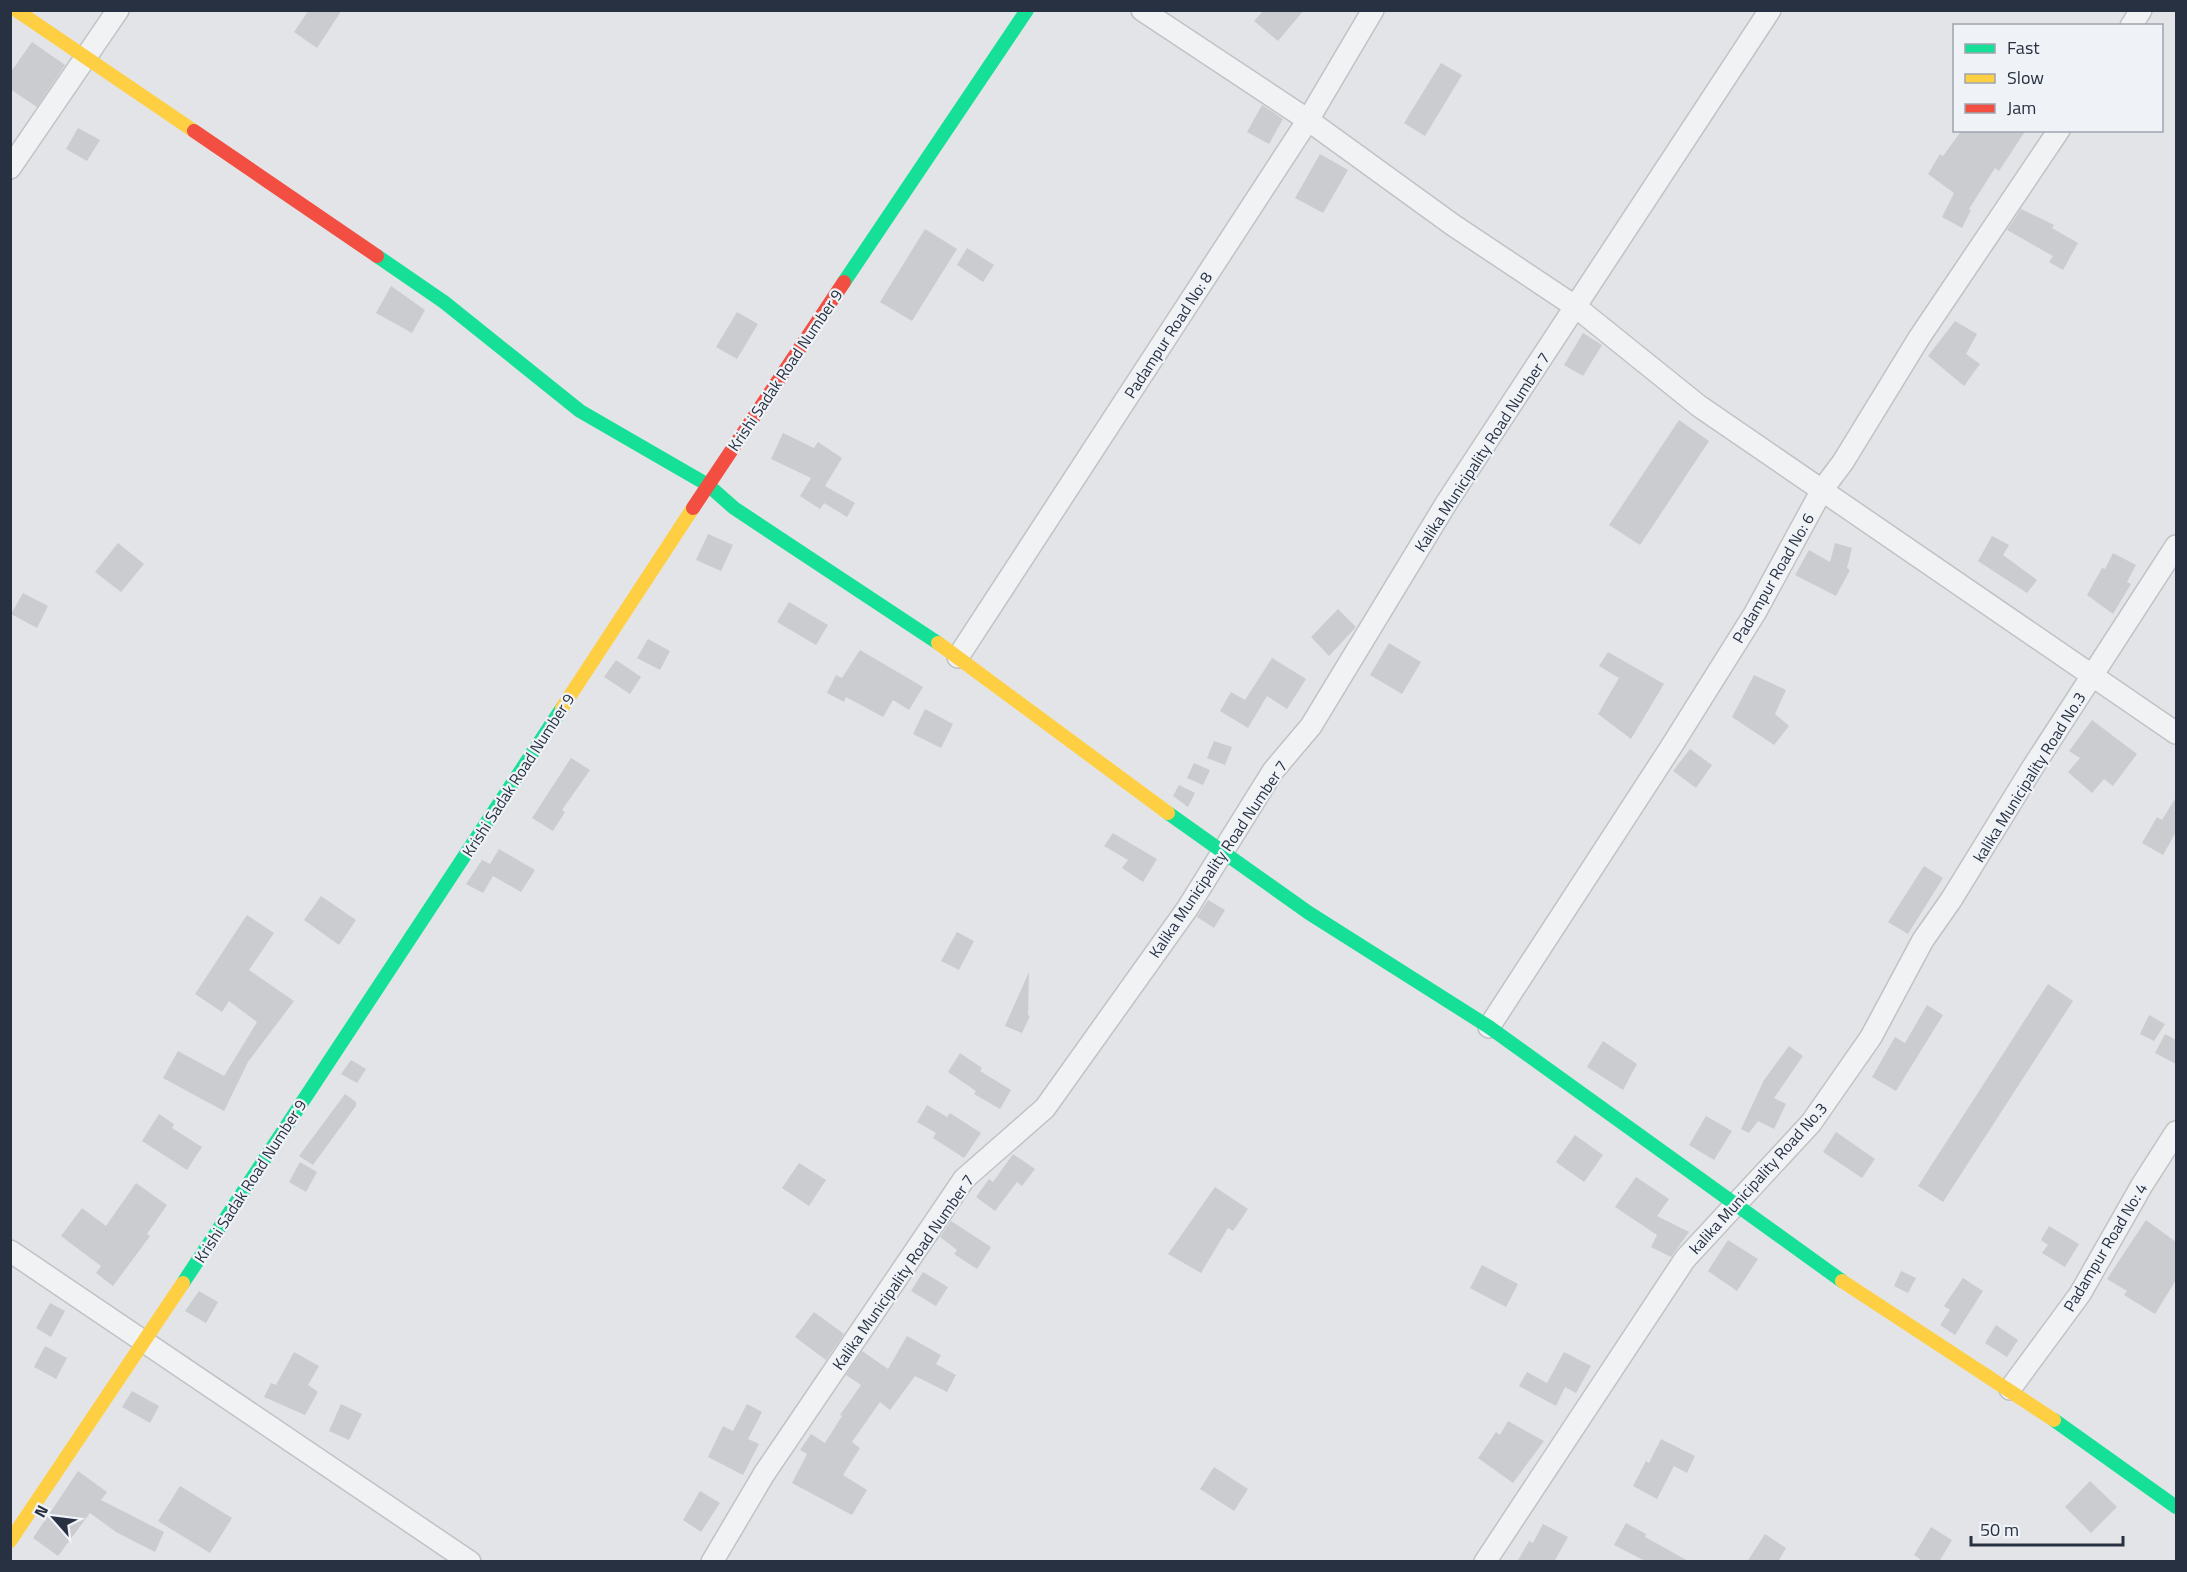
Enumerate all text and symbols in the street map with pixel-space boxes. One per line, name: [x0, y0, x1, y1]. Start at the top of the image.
legend: [1953, 24, 2163, 132]
text: Fast: [2007, 34, 2040, 61]
text: Slow: [2007, 64, 2044, 91]
text: Jam: [2007, 94, 2036, 121]
street label: Padampur Road No: 8: [1118, 267, 1218, 403]
street label: Krishi Sadak Road Number 9: [722, 284, 848, 456]
street label: Kalika Municipality Road Number 7: [1408, 347, 1556, 557]
street label: Padampur Road No: 6: [1726, 509, 1820, 647]
street label: kalika Municipality Road No.3: [1967, 687, 2091, 867]
street label: Krishi Sadak Road Number 9: [456, 688, 580, 862]
street label: Kalika Municipality Road Number 7: [1143, 755, 1293, 963]
street label: Krishi Sadak Road Number 9: [188, 1094, 312, 1268]
street label: kalika Municipality Road No.3: [1683, 1097, 1833, 1259]
street label: Kalika Municipality Road Number 7: [826, 1169, 980, 1375]
street label: Padampur Road No: 4: [2057, 1178, 2153, 1316]
north arrow: [24, 1488, 84, 1548]
text: N: [28, 1500, 54, 1521]
scale bar: [1971, 1509, 2122, 1547]
text: 50 m: [1980, 1516, 2019, 1543]

